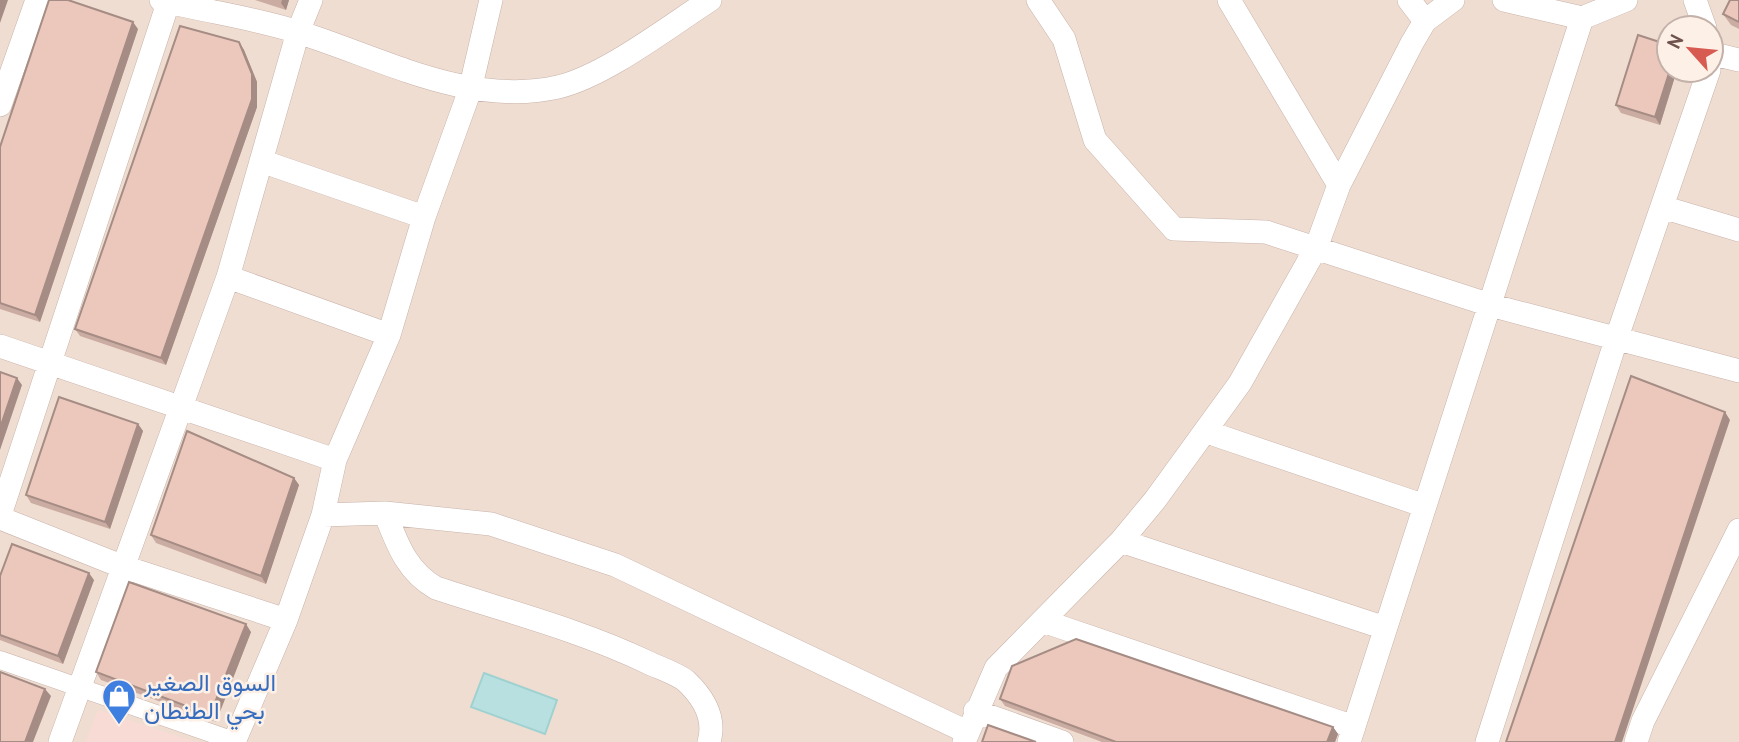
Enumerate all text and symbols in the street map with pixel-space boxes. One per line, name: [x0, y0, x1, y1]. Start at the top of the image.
north arrow: [1655, 14, 1725, 84]
text: N: [1661, 30, 1688, 52]
place label: السوق الصغير بحي الطنطان: [143, 667, 276, 730]
shop icon: السوق الصغير بحي الطنطان: [100, 677, 138, 726]

